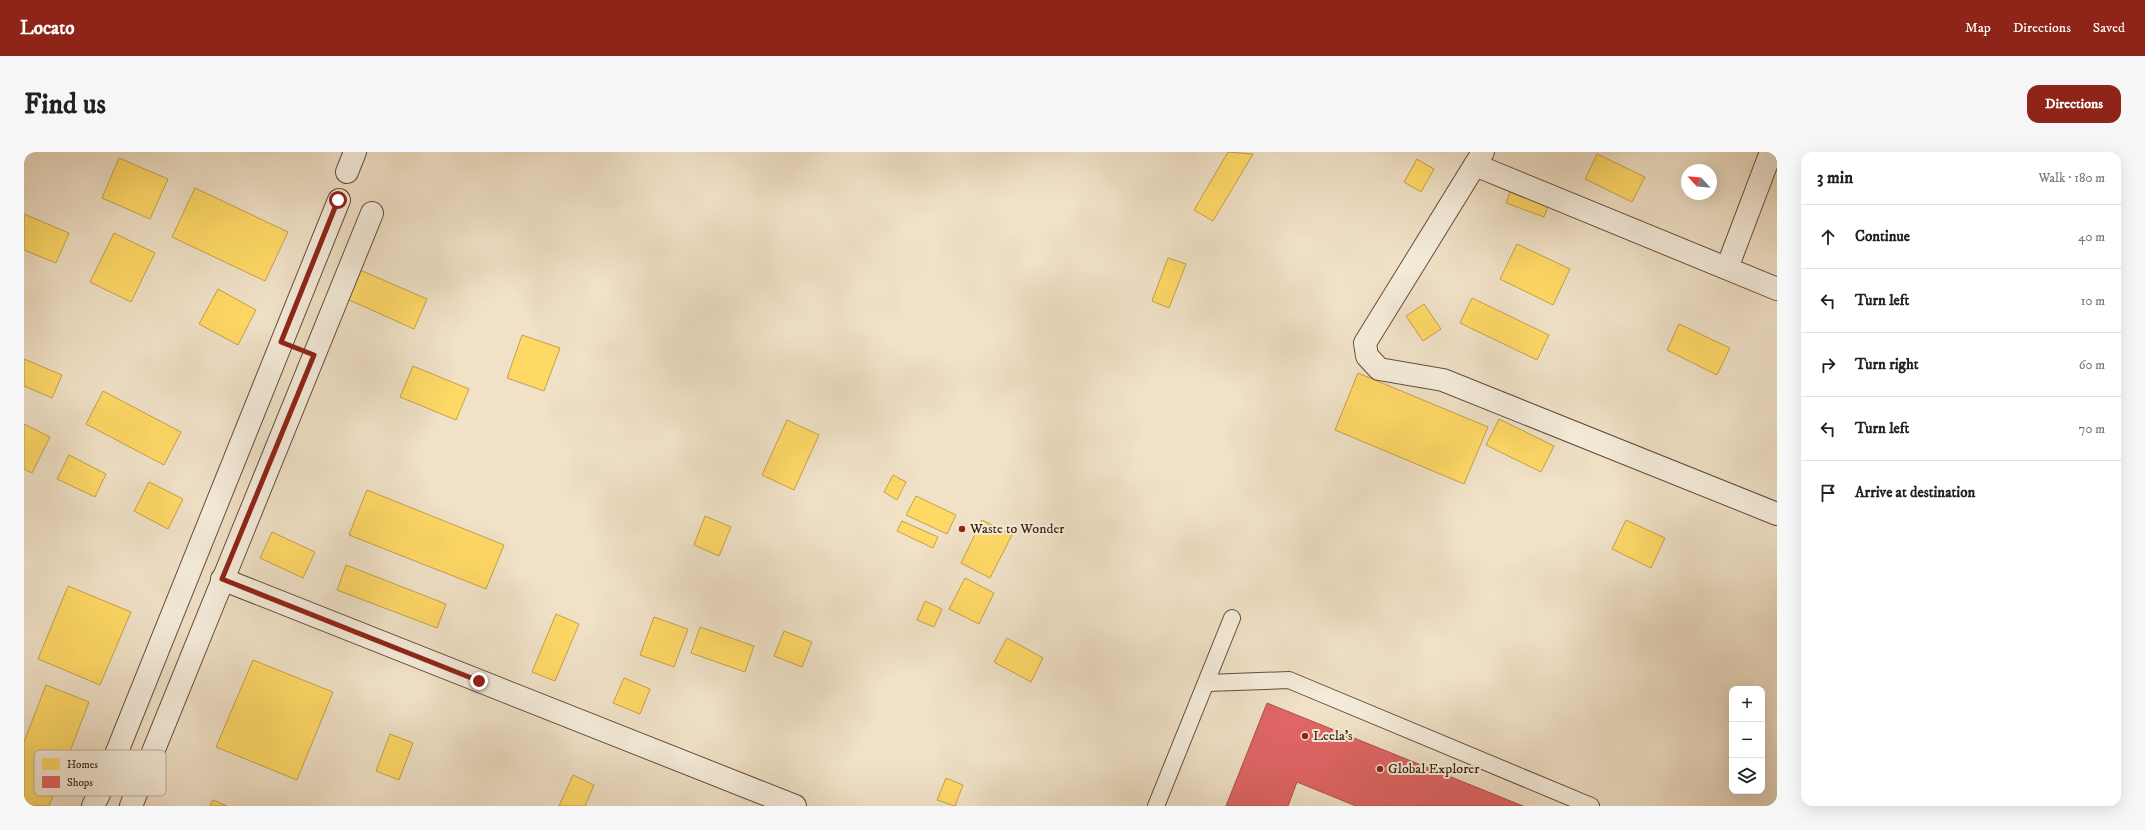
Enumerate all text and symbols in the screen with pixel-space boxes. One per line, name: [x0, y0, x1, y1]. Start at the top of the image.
text: Locato: [20, 17, 75, 40]
text: Map: [1965, 19, 1991, 37]
text: Directions: [2013, 19, 2071, 37]
text: Saved: [2093, 19, 2125, 37]
button: Directions: [2027, 85, 2121, 123]
text: Find us: [24, 87, 106, 122]
north arrow: [1681, 164, 1717, 200]
text: 3 min: [1817, 167, 1853, 189]
text: Walk · 180 m: [2038, 170, 2105, 186]
route start: [329, 191, 347, 209]
icon: ahead: [1817, 226, 1839, 248]
text: Continue: [1855, 227, 1910, 246]
text: 40 m: [2078, 229, 2105, 245]
icon: left: [1817, 290, 1839, 312]
text: Turn left: [1855, 291, 1909, 310]
text: 10 m: [2081, 293, 2105, 309]
icon: right: [1817, 354, 1839, 376]
text: Turn right: [1855, 355, 1918, 374]
text: 60 m: [2079, 357, 2105, 373]
icon: left: [1817, 418, 1839, 440]
text: Turn left: [1855, 419, 1909, 438]
text: 70 m: [2079, 421, 2105, 437]
icon: arrive: [1817, 482, 1839, 504]
text: Arrive at destination: [1855, 483, 1975, 502]
place label: Waste to Wonder: [969, 520, 1065, 538]
marker: Waste to Wonder: [957, 524, 967, 534]
route end: [470, 672, 488, 690]
map controls: [1729, 686, 1765, 794]
button: +: [1729, 686, 1765, 722]
button: −: [1729, 722, 1765, 758]
place label: Leela's: [1313, 727, 1353, 745]
marker: Leela's: [1300, 731, 1310, 741]
legend: [34, 750, 166, 796]
text: Homes: [67, 758, 98, 772]
button: layers: [1729, 758, 1765, 794]
place label: Global Explorer: [1388, 760, 1480, 778]
marker: Global Explorer: [1375, 764, 1385, 774]
text: Shops: [67, 776, 93, 790]

